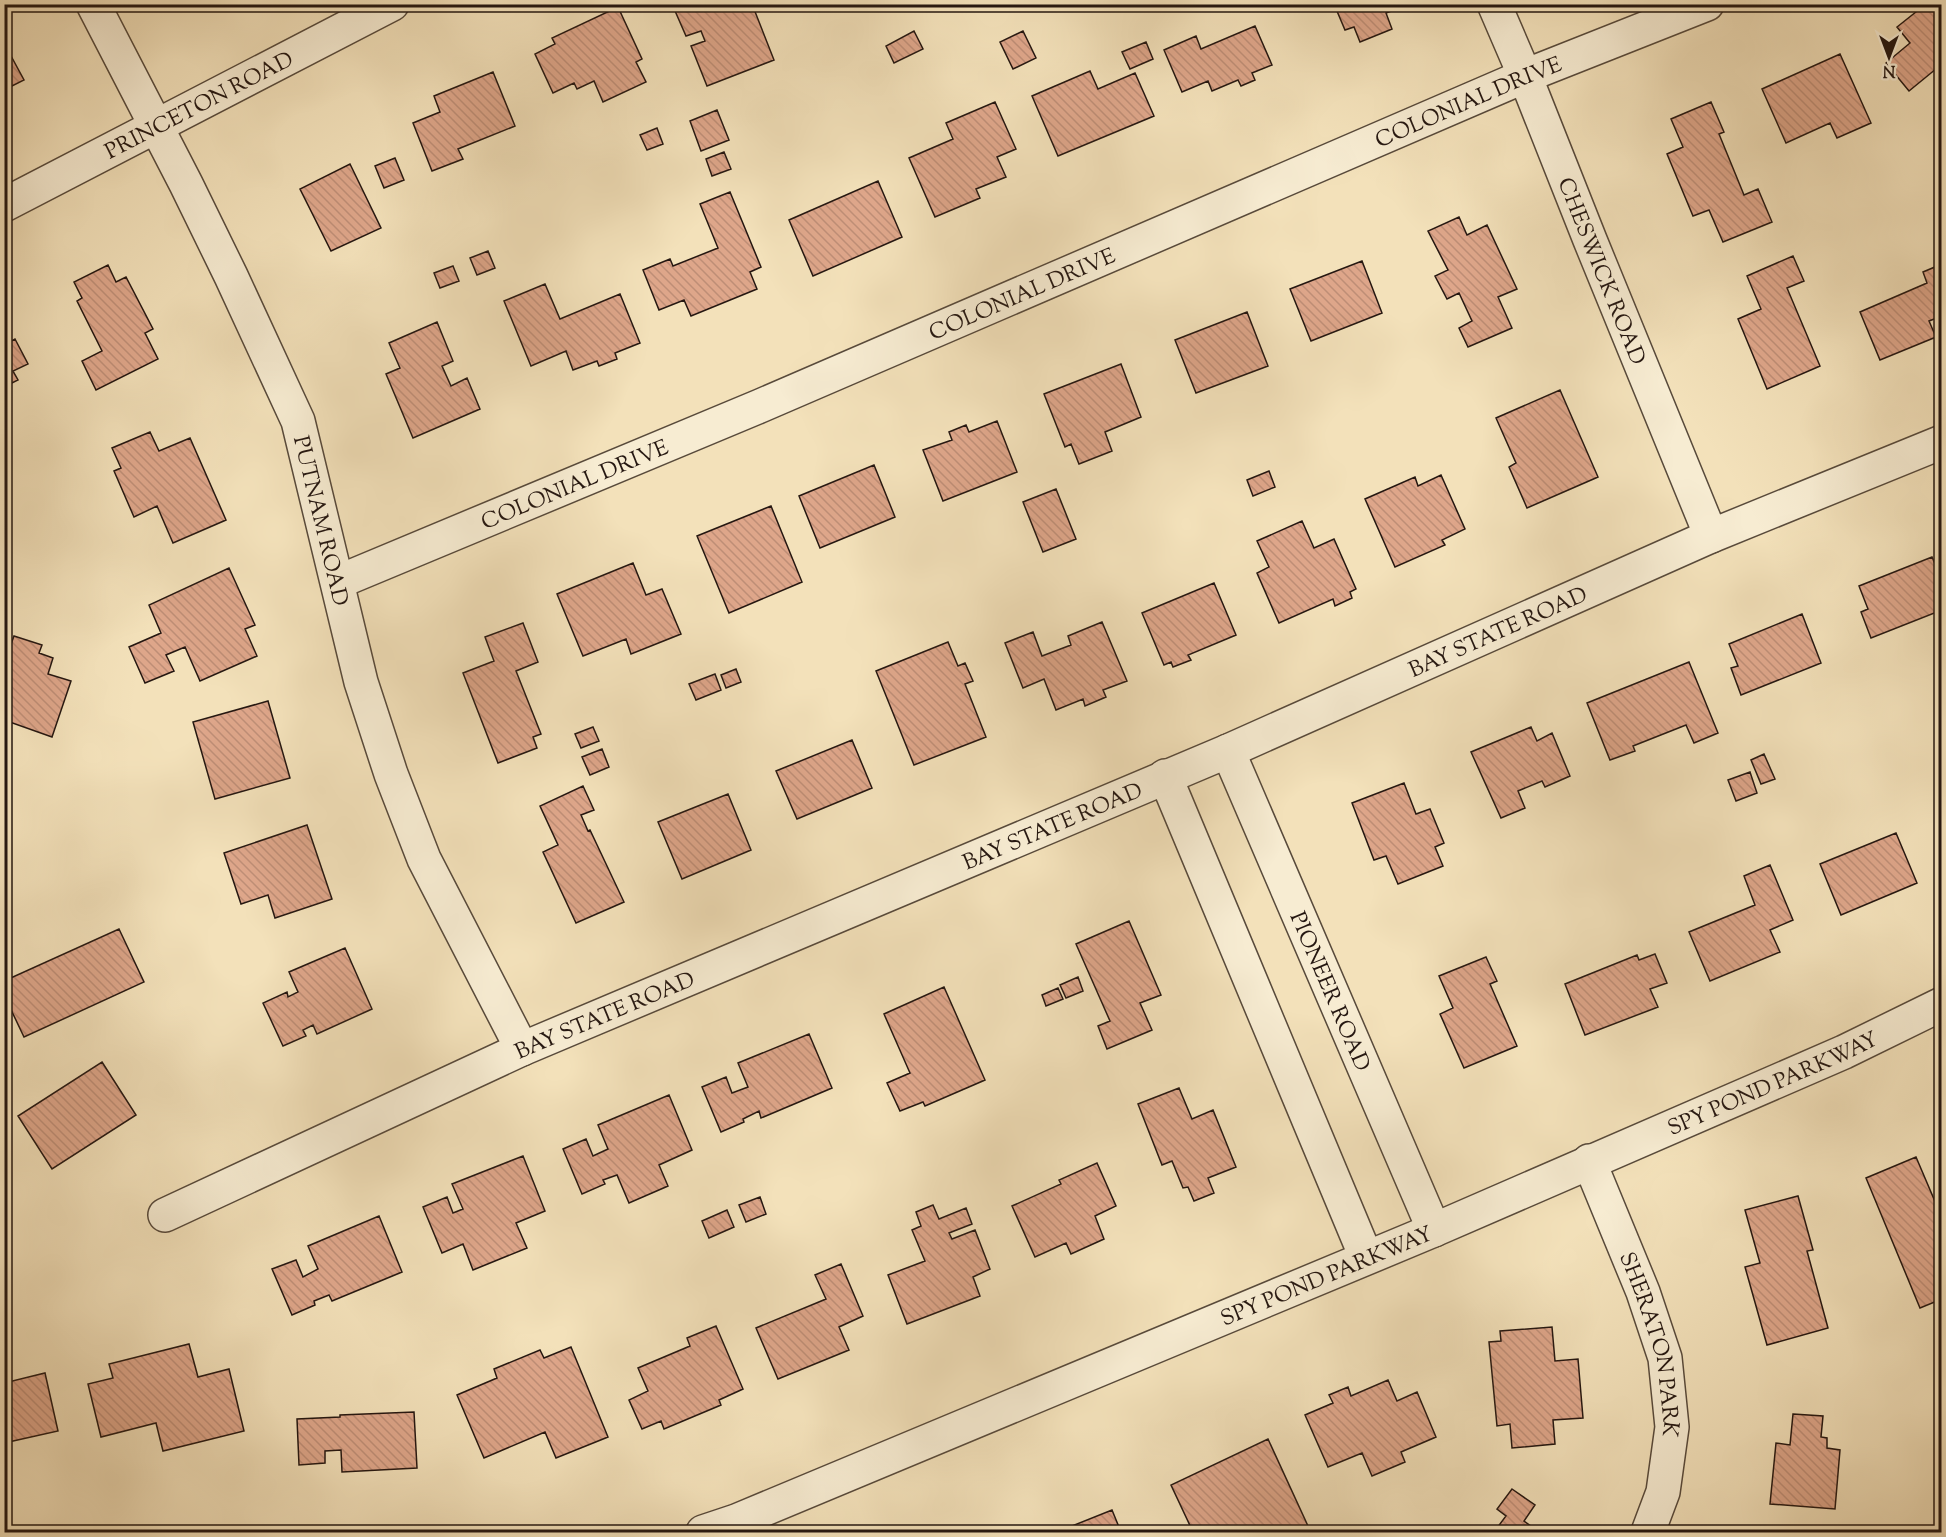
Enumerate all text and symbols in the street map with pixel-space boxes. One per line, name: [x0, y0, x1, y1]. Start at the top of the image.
north arrow: [1859, 27, 1919, 87]
street label: PRINCETON ROAD: [100, 45, 300, 169]
street label: COLONIAL DRIVE: [1371, 50, 1567, 158]
text: N: [1882, 58, 1895, 81]
street label: CHESWICK ROAD: [1548, 173, 1652, 370]
street label: COLONIAL DRIVE: [924, 242, 1121, 350]
street label: PUTNAM ROAD: [283, 433, 355, 609]
street label: COLONIAL DRIVE: [477, 433, 674, 540]
street label: BAY STATE ROAD: [1404, 580, 1593, 688]
street label: BAY STATE ROAD: [958, 776, 1148, 880]
street label: PIONEER ROAD: [1280, 907, 1377, 1077]
street label: BAY STATE ROAD: [510, 965, 700, 1069]
street label: SPY POND PARKWAY: [1663, 1025, 1885, 1146]
street label: SPY POND PARKWAY: [1216, 1219, 1438, 1336]
street label: SHERATON PARK: [1609, 1248, 1686, 1439]

